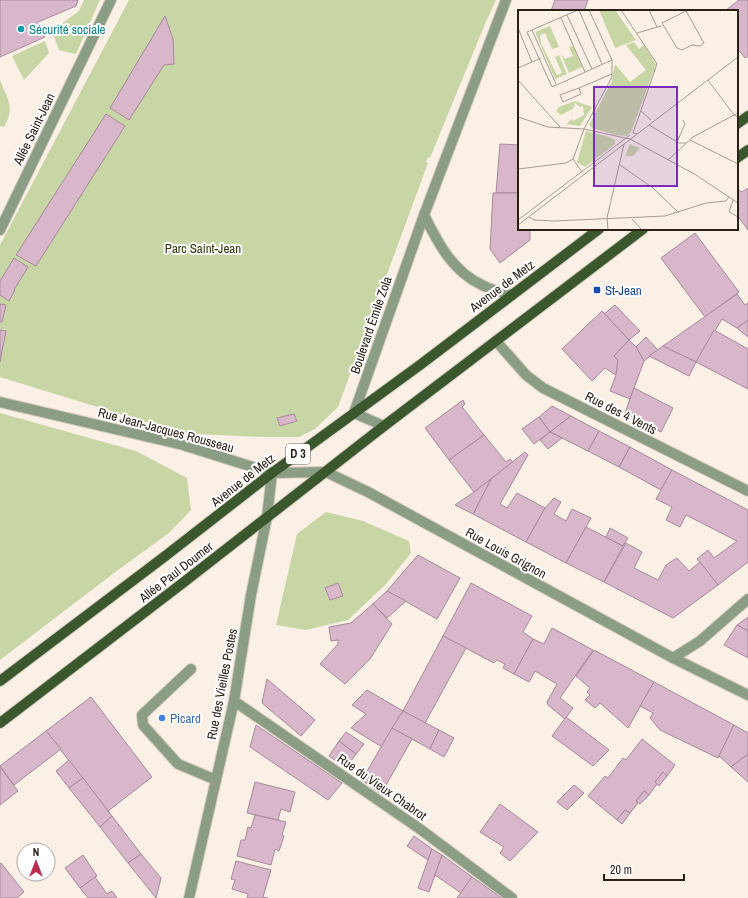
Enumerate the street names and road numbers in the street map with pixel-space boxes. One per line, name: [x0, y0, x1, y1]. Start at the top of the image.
street label: Allée Saint-Jean: [9, 90, 59, 169]
street label: Avenue de Metz: [465, 256, 538, 317]
street label: Boulevard Émile Zola: [346, 274, 396, 376]
street label: Rue des 4 Vents: [582, 388, 660, 438]
street label: Rue Jean-Jacques Rousseau: [96, 404, 236, 456]
road number: D 3: [286, 444, 310, 464]
street label: Avenue de Metz: [207, 450, 279, 511]
street label: Rue Louis Grignon: [462, 524, 550, 582]
street label: Allée Paul Doumer: [135, 538, 217, 607]
street label: Rue des Vieilles Postes: [203, 627, 241, 741]
street label: Rue du Vieux Chabrot: [334, 750, 430, 824]

